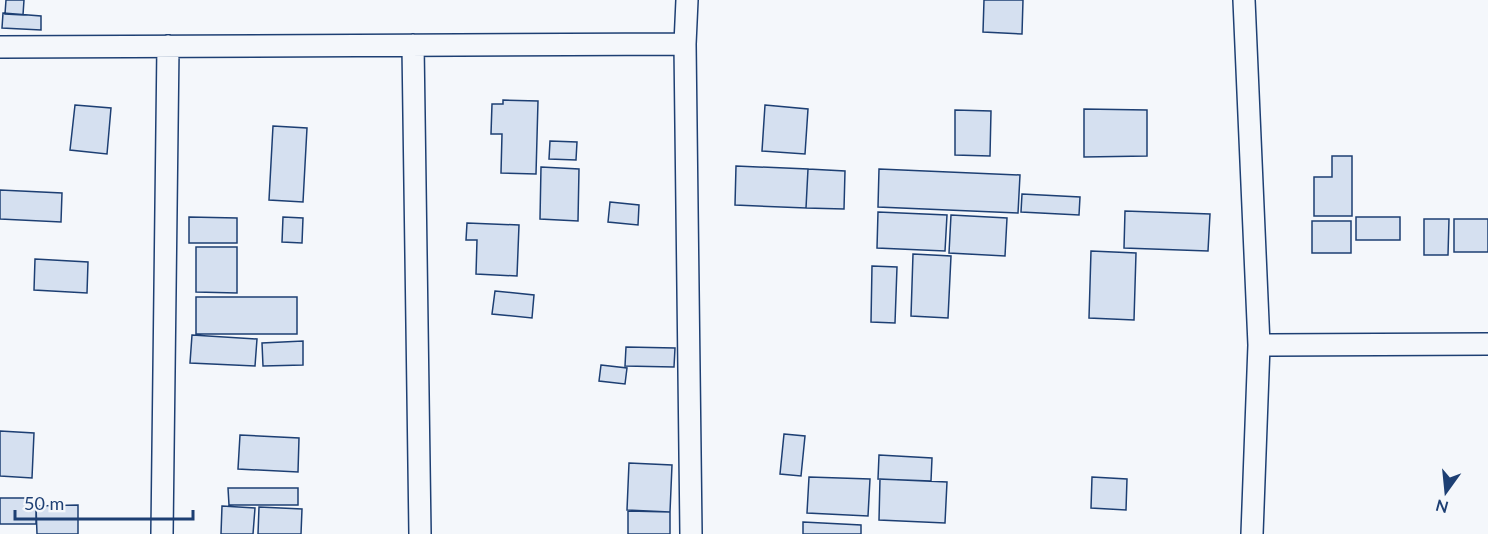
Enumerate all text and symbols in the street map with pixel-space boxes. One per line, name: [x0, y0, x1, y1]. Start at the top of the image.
north arrow: [1416, 462, 1476, 522]
scale bar: [15, 483, 194, 521]
text: 50 m: [24, 492, 64, 514]
text: N: [1434, 496, 1450, 518]

